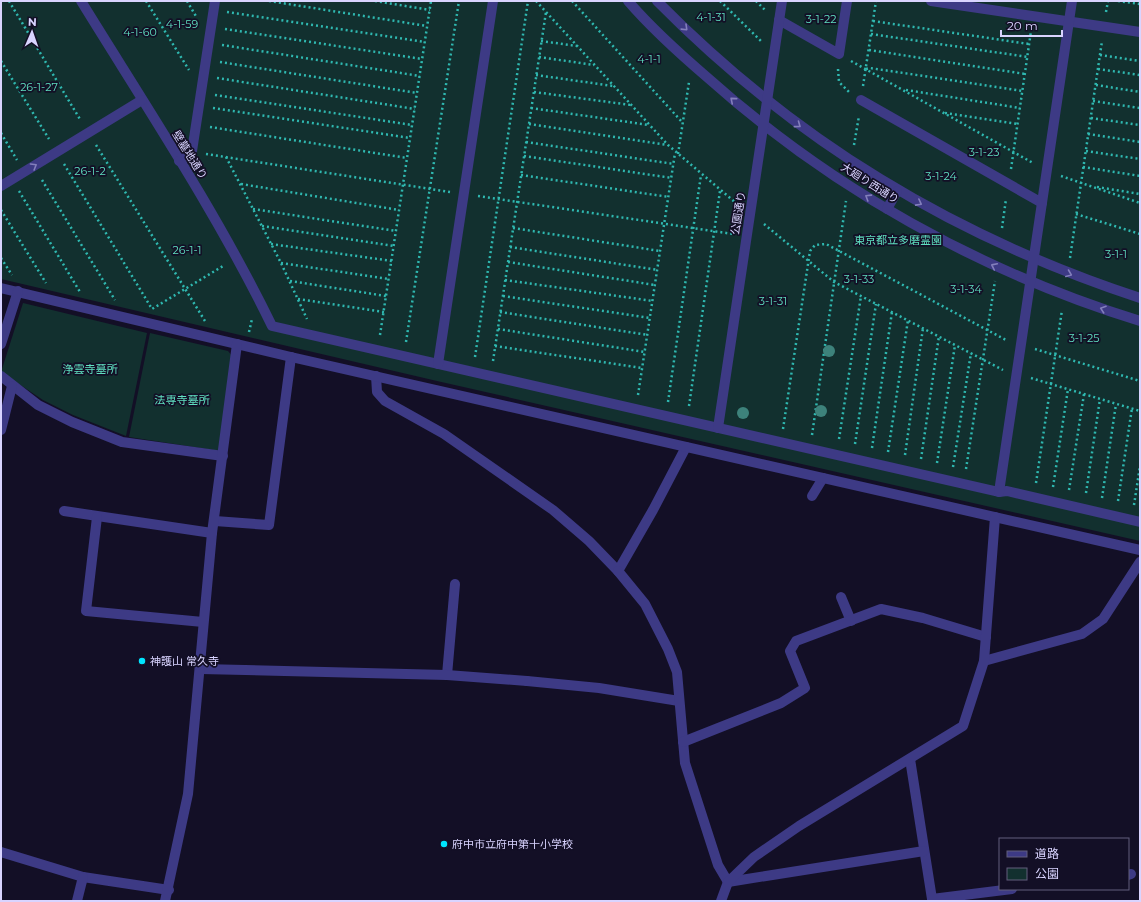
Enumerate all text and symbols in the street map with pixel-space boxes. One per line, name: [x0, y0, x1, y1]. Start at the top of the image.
park label: 4-1-31: [696, 10, 726, 24]
north arrow: [12, 12, 52, 52]
park label: 3-1-22: [806, 12, 836, 26]
scale bar: [1001, 12, 1062, 38]
text: N: [28, 15, 37, 29]
park label: 4-1-59: [166, 17, 199, 31]
text: 20 m: [1007, 18, 1038, 33]
one-way arrow: [680, 24, 688, 31]
park label: 4-1-60: [123, 25, 157, 39]
park label: 4-1-1: [637, 52, 661, 66]
park label: 26-1-27: [20, 80, 58, 94]
one-way arrow: [731, 98, 738, 105]
one-way arrow: [794, 120, 801, 127]
street label: 壁墓地通り: [169, 128, 211, 182]
park label: 3-1-23: [969, 145, 999, 159]
street label: 大廻り西通り: [838, 160, 902, 206]
one-way arrow: [30, 163, 37, 171]
park label: 26-1-2: [74, 164, 106, 178]
park label: 3-1-24: [925, 169, 957, 183]
street label: 公園通り: [728, 190, 748, 236]
one-way arrow: [865, 194, 872, 202]
one-way arrow: [915, 198, 922, 205]
park label: 東京都立多磨霊園: [854, 233, 942, 247]
park label: 26-1-1: [173, 243, 201, 257]
park label: 3-1-1: [1105, 247, 1127, 261]
one-way arrow: [991, 263, 999, 271]
one-way arrow: [1065, 269, 1073, 277]
park label: 3-1-33: [844, 272, 874, 286]
park label: 3-1-34: [950, 282, 983, 296]
park label: 3-1-31: [759, 294, 787, 308]
one-way arrow: [1100, 305, 1107, 313]
park label: 3-1-25: [1069, 331, 1099, 345]
park label: 浄雲寺墓所: [63, 362, 118, 376]
park label: 法専寺墓所: [155, 393, 210, 407]
place label: 神護山 常久寺: [150, 654, 219, 668]
marker: 神護山 常久寺: [137, 656, 147, 666]
place label: 府中市立府中第十小学校: [452, 837, 573, 851]
legend: [999, 838, 1129, 890]
marker: 府中市立府中第十小学校: [439, 839, 449, 849]
text: 道路: [1035, 846, 1059, 861]
text: 公園: [1035, 866, 1059, 881]

